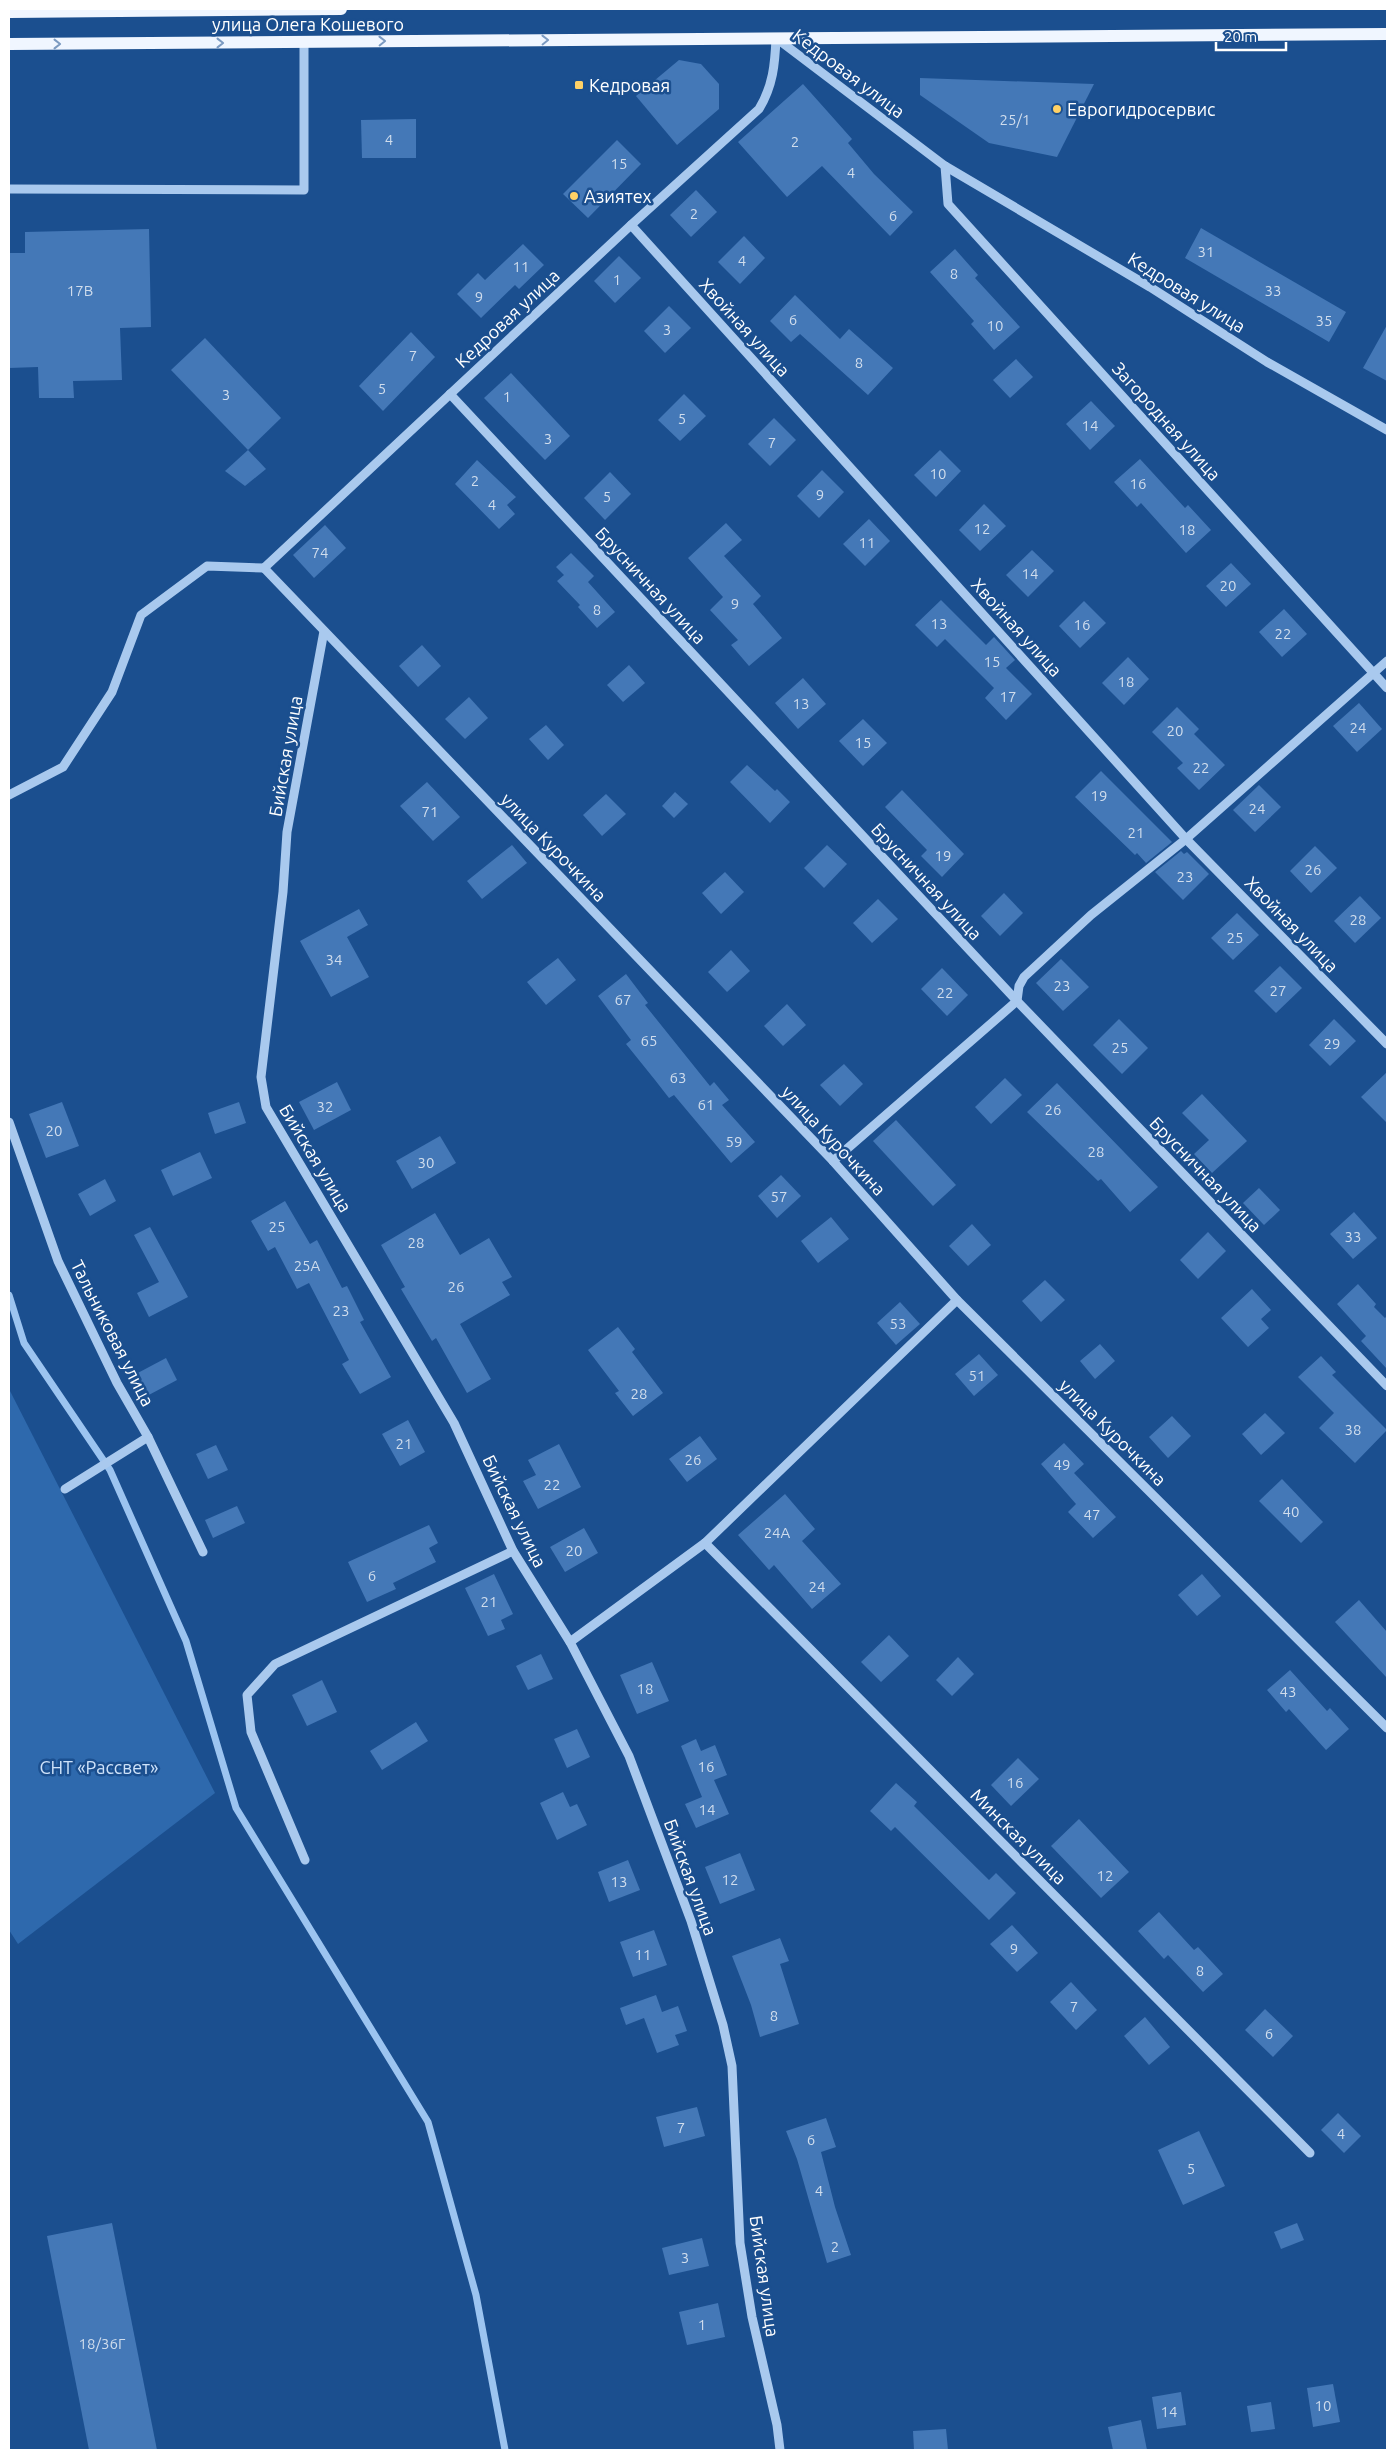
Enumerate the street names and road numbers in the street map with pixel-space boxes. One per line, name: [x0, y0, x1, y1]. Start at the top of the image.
street label: улица Олега Кошевого: [212, 14, 404, 34]
street label: Кедровая улица: [789, 25, 909, 121]
street label: Кедровая улица: [1125, 248, 1249, 336]
street label: Кедровая улица: [451, 265, 563, 371]
street label: Хвойная улица: [696, 274, 794, 380]
street label: Загородная улица: [1109, 358, 1225, 484]
street label: Брусничная улица: [592, 523, 710, 647]
street label: Хвойная улица: [968, 574, 1066, 680]
street label: Бийская улица: [265, 694, 305, 818]
street label: улица Курочкина: [497, 789, 611, 905]
street label: Брусничная улица: [868, 819, 986, 943]
street label: Хвойная улица: [1241, 872, 1343, 976]
street label: улица Курочкина: [778, 1081, 890, 1199]
street label: Бийская улица: [276, 1100, 356, 1216]
street label: Брусничная улица: [1146, 1112, 1266, 1236]
street label: Тальниковая улица: [67, 1257, 159, 1409]
street label: улица Курочкина: [1056, 1375, 1170, 1489]
street label: Бийская улица: [479, 1452, 551, 1570]
street label: Минская улица: [967, 1784, 1071, 1888]
street label: Бийская улица: [661, 1816, 721, 1938]
street label: Бийская улица: [747, 2214, 783, 2338]

